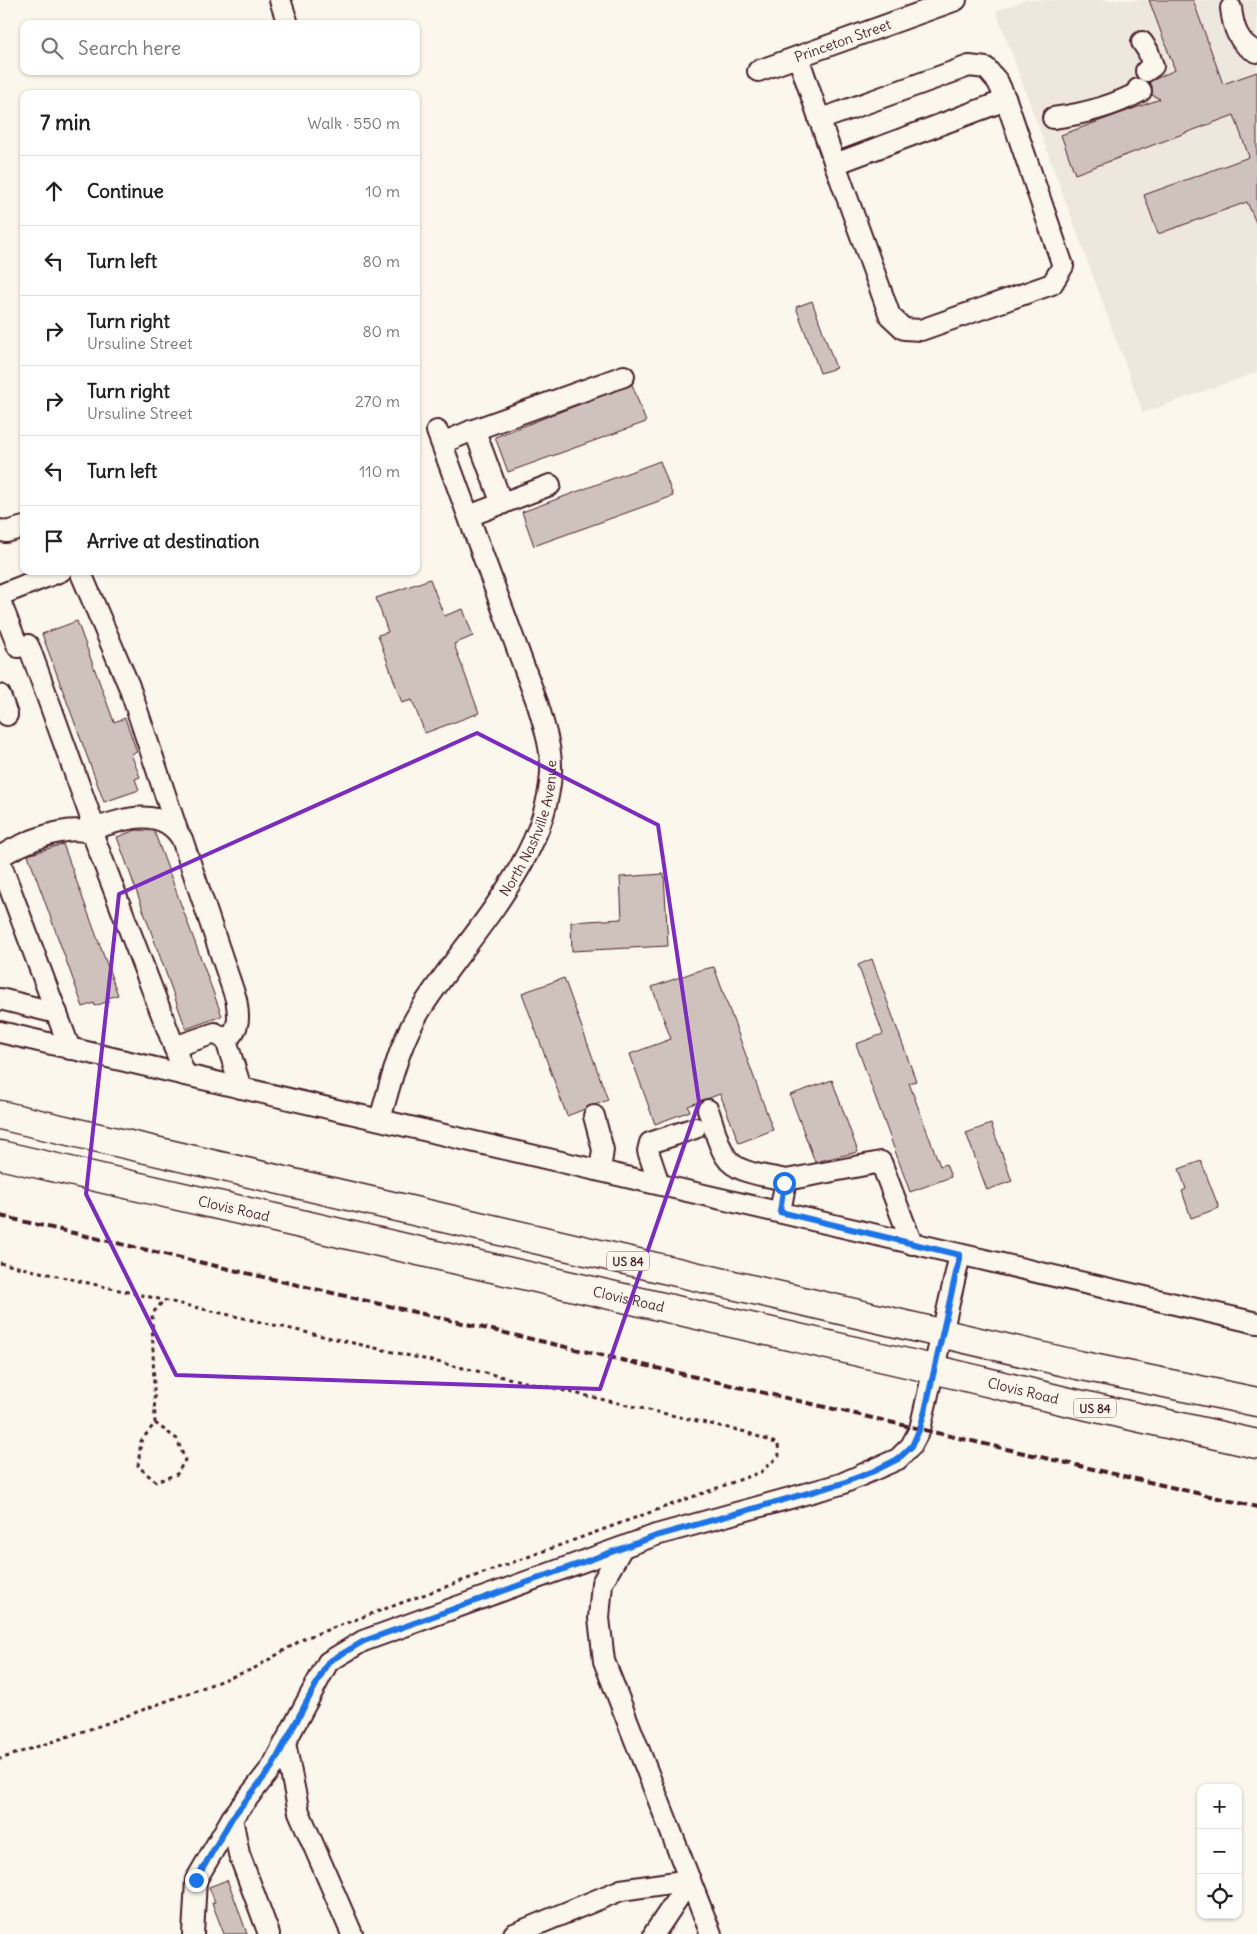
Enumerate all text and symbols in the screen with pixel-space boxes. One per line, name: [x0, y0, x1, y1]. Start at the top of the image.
street label: Princeton Street: [792, 15, 894, 66]
search box: [20, 20, 420, 75]
icon: search: [38, 34, 66, 62]
text: Search here: [78, 36, 181, 60]
text: 7 min: [40, 109, 91, 136]
text: Walk · 550 m: [307, 113, 400, 133]
icon: ahead: [40, 177, 68, 205]
text: Continue: [87, 179, 164, 203]
text: 10 m: [365, 181, 400, 201]
icon: left: [40, 247, 68, 275]
text: Turn left: [87, 249, 157, 273]
text: 80 m: [362, 251, 400, 271]
text: Turn right: [87, 309, 170, 333]
icon: right: [40, 317, 68, 345]
text: 80 m: [362, 321, 400, 341]
text: Ursuline Street: [87, 333, 193, 353]
text: Turn right: [87, 379, 170, 403]
icon: right: [40, 387, 68, 415]
text: 270 m: [355, 391, 400, 411]
text: Ursuline Street: [87, 403, 193, 423]
icon: left: [40, 457, 68, 485]
text: Turn left: [87, 459, 157, 483]
text: 110 m: [359, 461, 400, 481]
icon: arrive: [40, 527, 68, 555]
text: Arrive at destination: [87, 529, 260, 553]
street label: North Nashville Avenue: [495, 760, 560, 900]
route start: [773, 1172, 796, 1195]
street label: Clovis Road: [196, 1192, 271, 1226]
road number: US 84: [607, 1252, 649, 1270]
street label: Clovis Road: [591, 1282, 666, 1316]
street label: Clovis Road: [986, 1374, 1061, 1408]
road number: US 84: [1074, 1399, 1116, 1418]
map controls: [1197, 1784, 1242, 1919]
button: +: [1197, 1784, 1242, 1829]
button: −: [1197, 1829, 1242, 1874]
route end: [185, 1869, 208, 1892]
button: locate: [1197, 1874, 1242, 1919]

